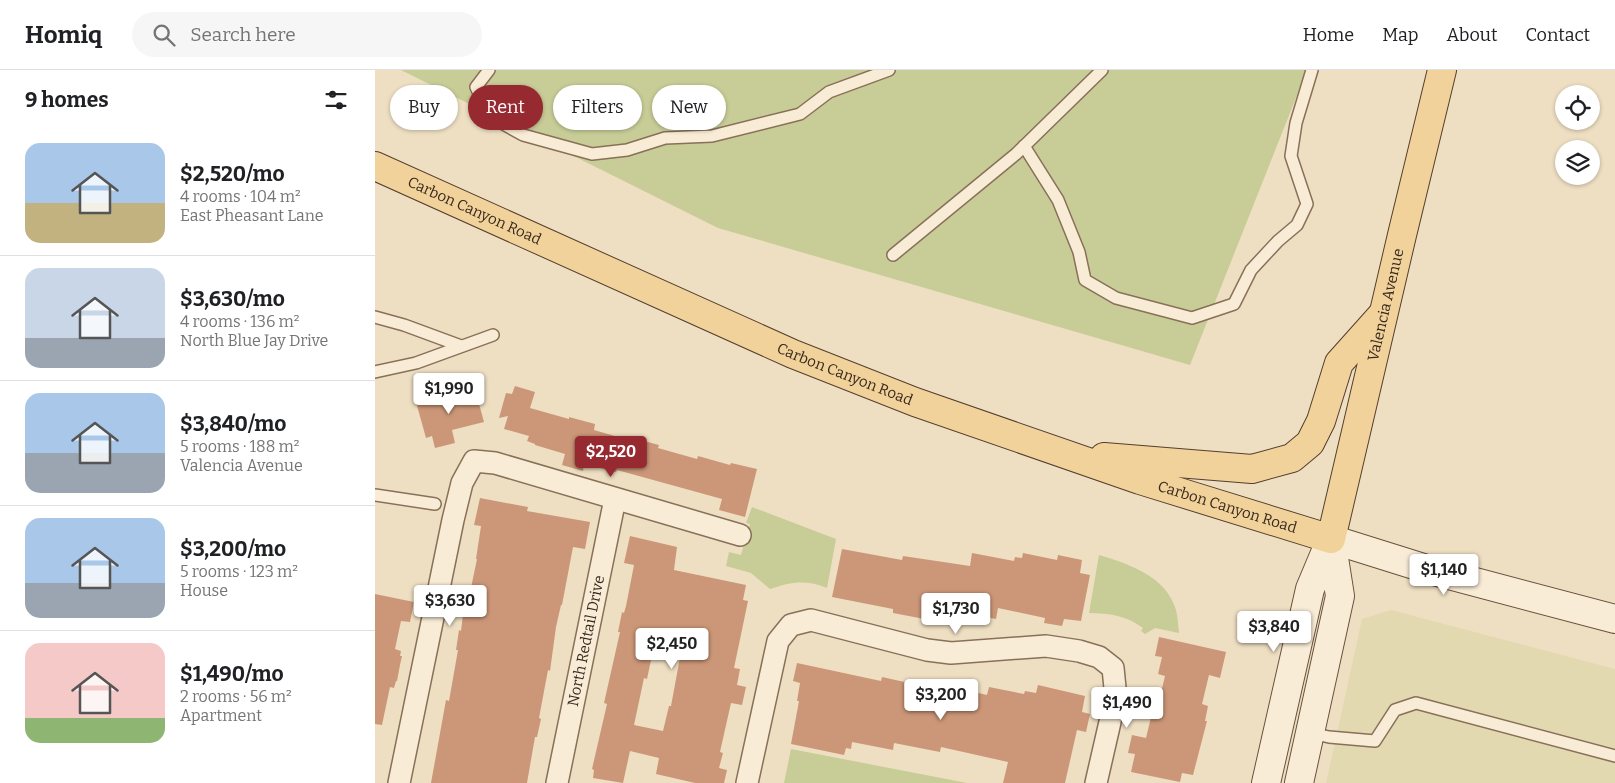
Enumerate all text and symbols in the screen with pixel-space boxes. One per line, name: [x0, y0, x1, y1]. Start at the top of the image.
search box: [132, 12, 482, 57]
text: Homiq: [25, 21, 102, 49]
icon: search: [150, 21, 178, 49]
text: Search here: [190, 23, 296, 46]
text: Home: [1303, 24, 1354, 46]
text: Map: [1382, 24, 1418, 46]
text: About: [1446, 24, 1497, 46]
text: Contact: [1525, 24, 1590, 46]
chip: Buy: [390, 85, 458, 130]
chip: Rent: [468, 85, 543, 130]
chip: Filters: [553, 85, 642, 130]
chip: New: [652, 85, 726, 130]
map controls: [1555, 85, 1600, 185]
button: locate: [1555, 85, 1600, 130]
icon: filters: [322, 86, 350, 114]
text: 9 homes: [25, 87, 109, 113]
button: layers: [1555, 140, 1600, 185]
text: $2,520/mo: [180, 161, 285, 187]
icon: home: [65, 163, 125, 223]
street label: Carbon Canyon Road: [405, 173, 544, 249]
text: 4 rooms · 104 m²: [180, 187, 301, 206]
text: East Pheasant Lane: [180, 206, 324, 225]
street label: Valencia Avenue: [1364, 247, 1408, 363]
text: $3,630/mo: [180, 286, 285, 312]
icon: home: [65, 288, 125, 348]
text: 4 rooms · 136 m²: [180, 312, 299, 331]
text: North Blue Jay Drive: [180, 331, 328, 350]
street label: Carbon Canyon Road: [774, 339, 915, 409]
pin: $1,990: [408, 372, 490, 415]
text: $1,990: [424, 379, 474, 398]
text: $3,840/mo: [180, 411, 286, 437]
icon: home: [65, 413, 125, 473]
pin: $2,520: [570, 436, 652, 478]
text: 5 rooms · 188 m²: [180, 437, 299, 456]
text: $2,520: [586, 442, 636, 461]
text: Valencia Avenue: [180, 456, 303, 475]
street label: Carbon Canyon Road: [1156, 477, 1299, 537]
text: $3,200/mo: [180, 536, 286, 562]
icon: home: [65, 538, 125, 598]
pin: $1,140: [1403, 554, 1485, 596]
text: $1,140: [1420, 560, 1468, 579]
text: 5 rooms · 123 m²: [180, 562, 298, 581]
street label: North Redtail Drive: [564, 574, 608, 708]
text: House: [180, 581, 228, 600]
pin: $3,630: [409, 584, 491, 627]
text: $3,630: [425, 591, 475, 610]
pin: $1,730: [915, 592, 997, 635]
text: $1,730: [932, 599, 980, 618]
pin: $3,840: [1233, 610, 1315, 653]
text: $3,840: [1248, 617, 1300, 636]
pin: $2,450: [631, 628, 713, 670]
text: $2,450: [647, 634, 697, 653]
text: $1,490/mo: [180, 661, 284, 687]
icon: home: [65, 663, 125, 723]
pin: $3,200: [900, 678, 982, 721]
text: $3,200: [915, 685, 967, 704]
pin: $1,490: [1086, 686, 1168, 729]
text: 2 rooms · 56 m²: [180, 687, 292, 706]
text: $1,490: [1102, 693, 1152, 712]
text: Apartment: [180, 706, 262, 725]

